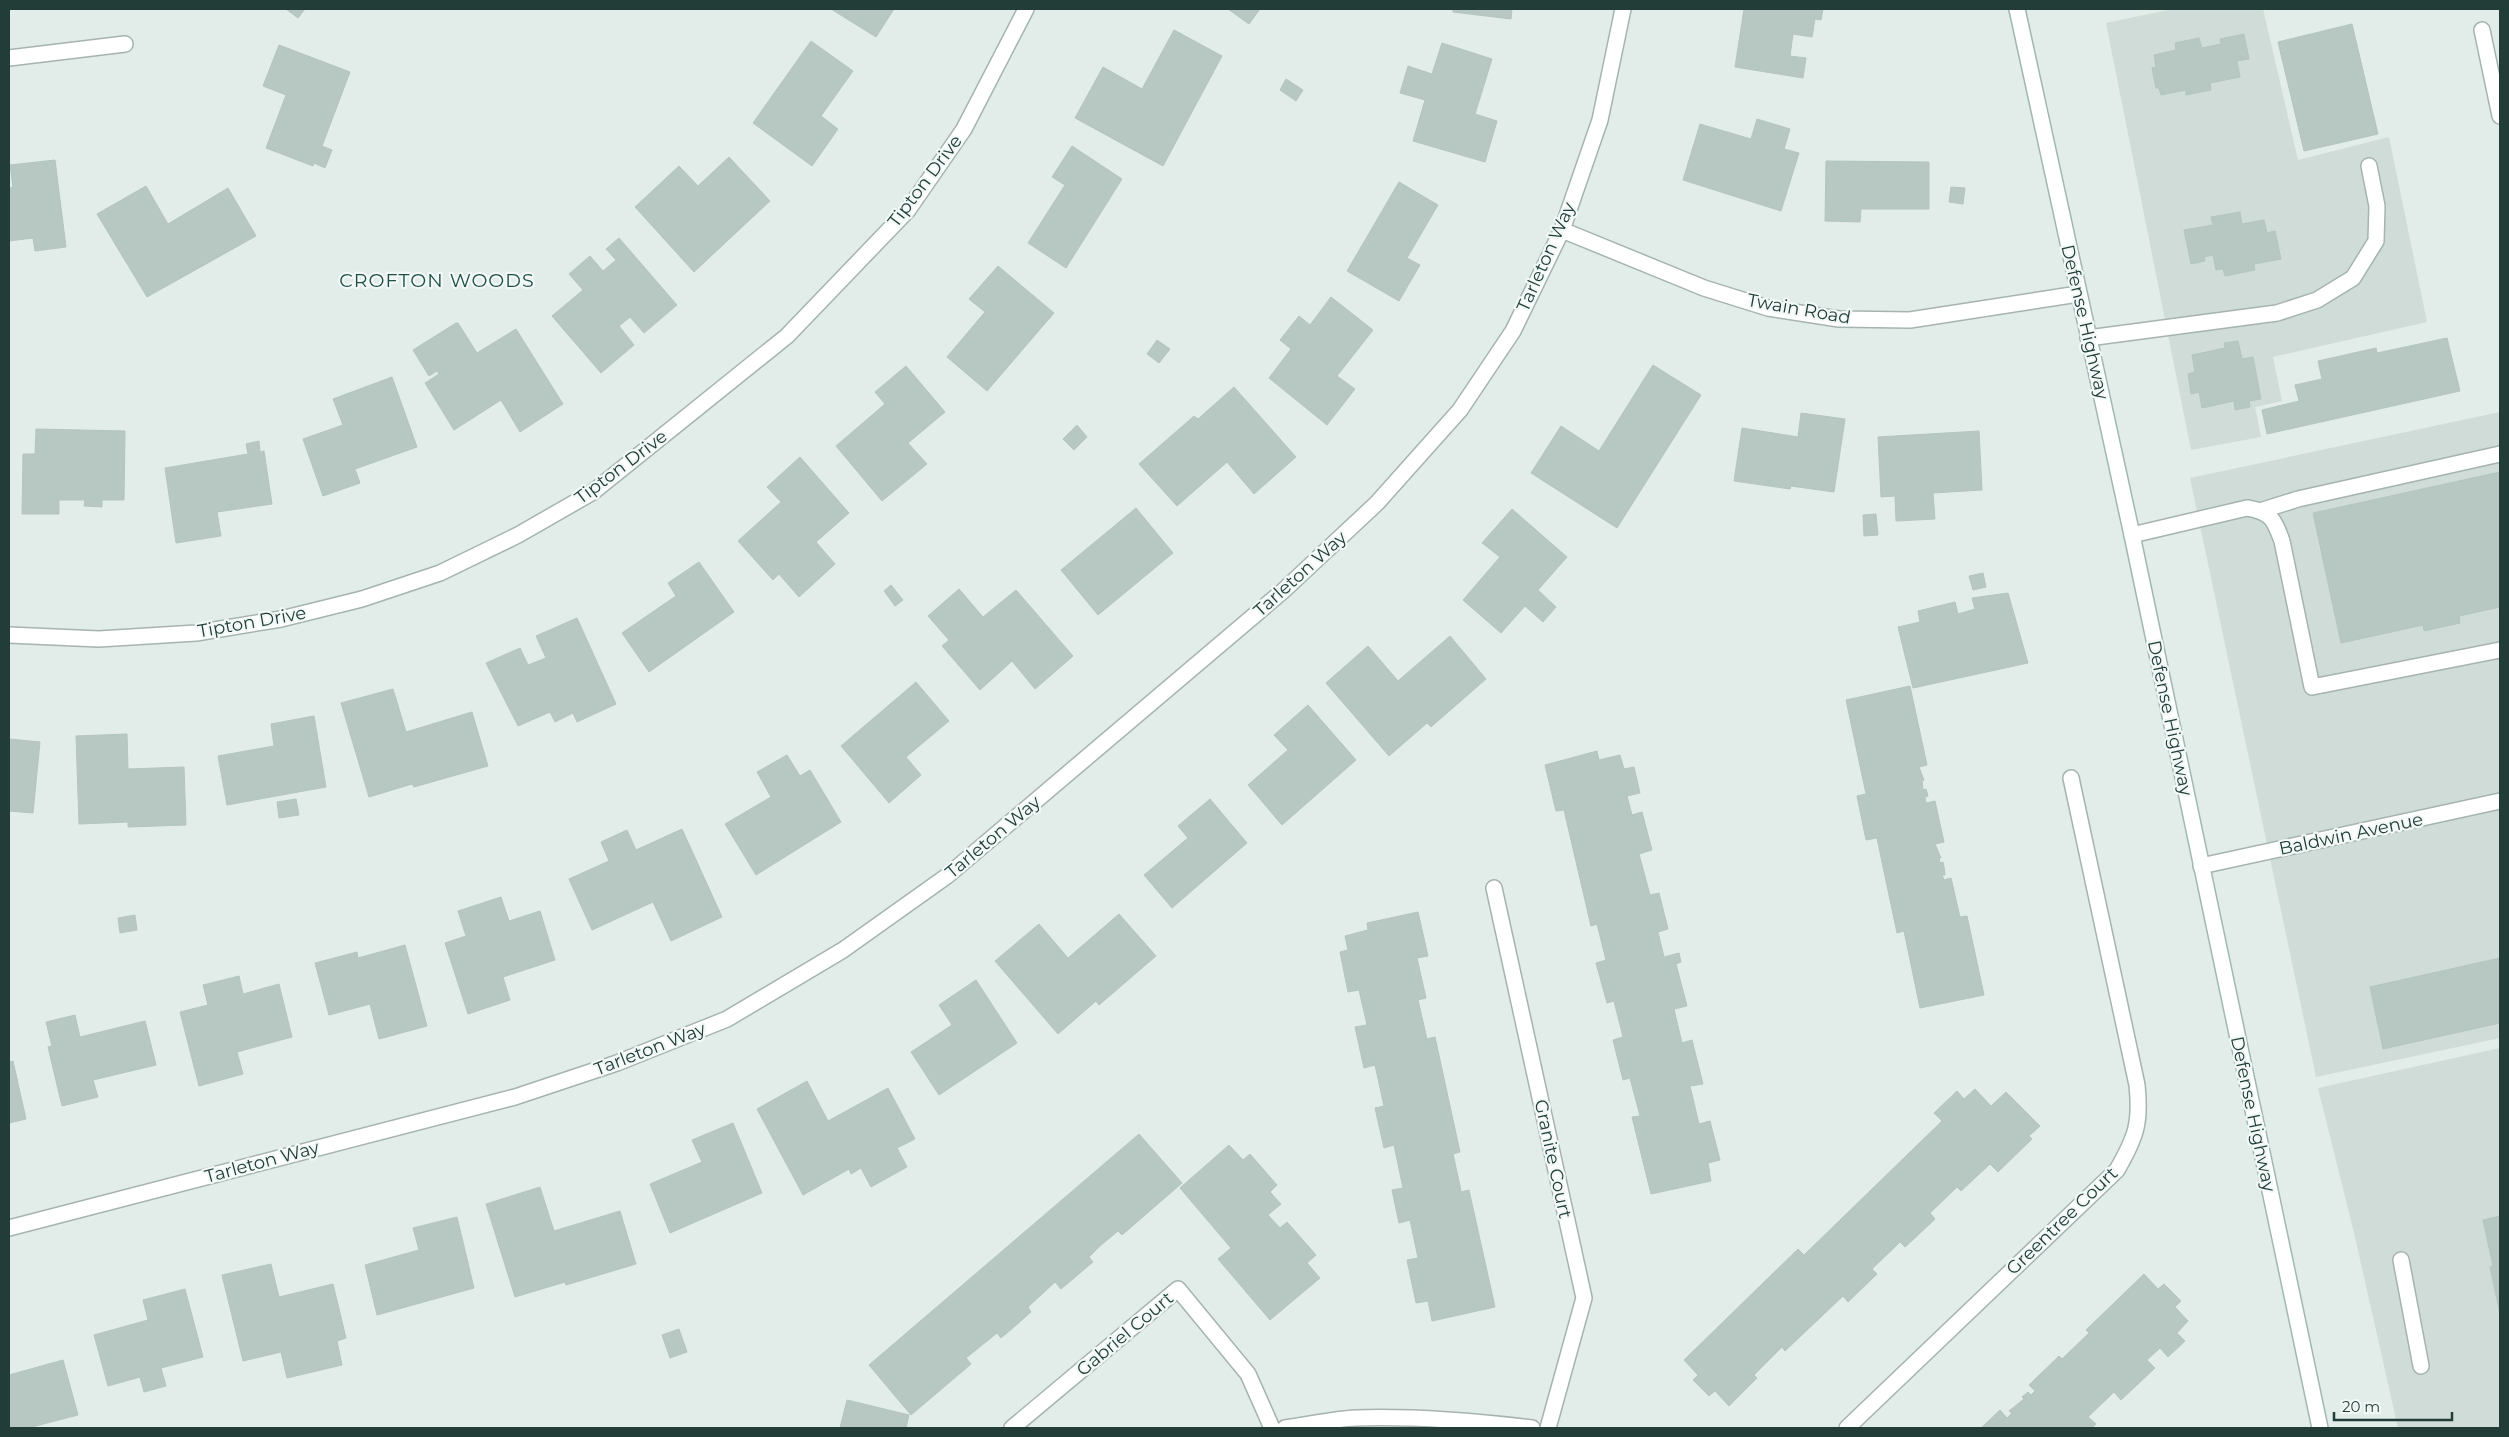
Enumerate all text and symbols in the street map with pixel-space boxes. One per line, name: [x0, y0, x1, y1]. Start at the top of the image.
street label: Tipton Drive: [883, 130, 967, 231]
street label: Tarleton Way: [1512, 199, 1580, 315]
street label: Defense Highway: [2056, 242, 2114, 402]
district label: CROFTON WOODS: [339, 269, 535, 292]
street label: Twain Road: [1746, 289, 1852, 329]
street label: Tipton Drive: [571, 425, 672, 509]
street label: Tarleton Way: [1249, 526, 1351, 621]
street label: Tipton Drive: [196, 602, 308, 642]
street label: Defense Highway: [2143, 638, 2197, 798]
street label: Tarleton Way: [941, 791, 1045, 883]
street label: Baldwin Avenue: [2277, 808, 2425, 860]
street label: Tarleton Way: [591, 1018, 709, 1080]
street label: Defense Highway: [2226, 1034, 2280, 1194]
street label: Granite Court: [1530, 1098, 1576, 1220]
street label: Tarleton Way: [202, 1136, 322, 1188]
street label: Greentree Court: [2002, 1162, 2122, 1280]
street label: Gabriel Court: [1072, 1287, 1178, 1381]
scale bar: [2334, 1390, 2452, 1422]
text: 20 m: [2342, 1397, 2380, 1416]

